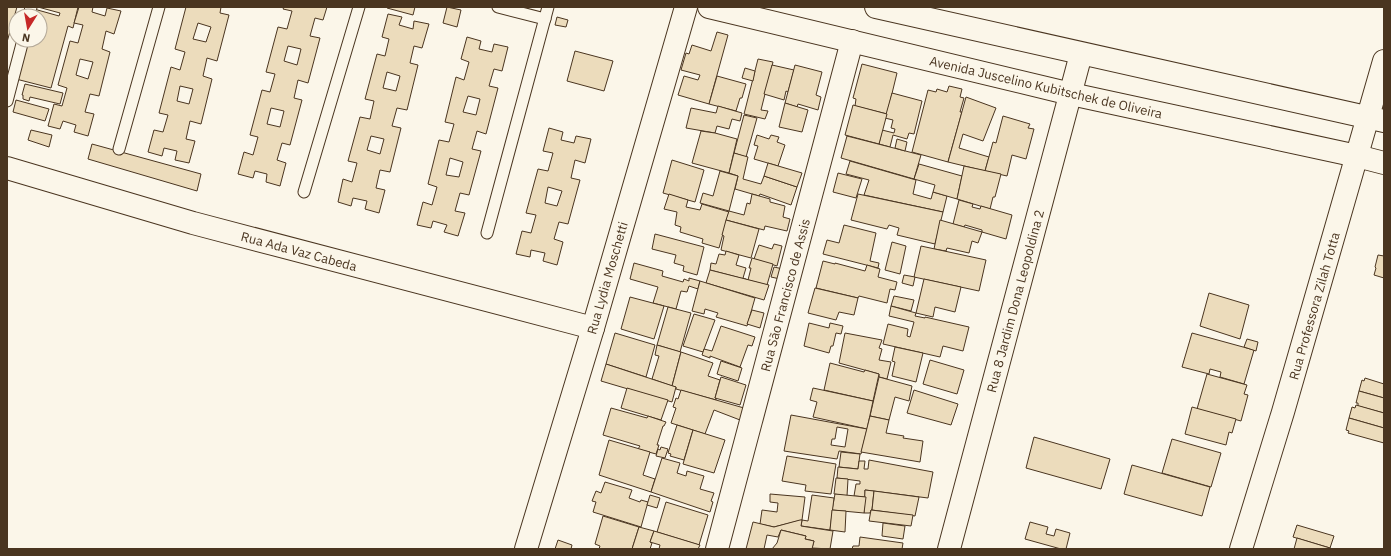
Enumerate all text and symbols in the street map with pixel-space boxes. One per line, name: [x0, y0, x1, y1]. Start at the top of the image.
north arrow: [8, 8, 48, 48]
text: N: [21, 30, 31, 45]
street label: Avenida Juscelino Kubitschek de Oliveira: [928, 52, 1164, 123]
street label: Rua 8 Jardim Dona Leopoldina 2: [983, 208, 1048, 394]
street label: Rua São Francisco de Assis: [757, 217, 814, 374]
street label: Rua Lydia Moschetti: [583, 220, 632, 336]
street label: Rua Ada Vaz Cabeda: [239, 228, 359, 275]
street label: Rua Professora Zilah Totta: [1285, 230, 1344, 382]

